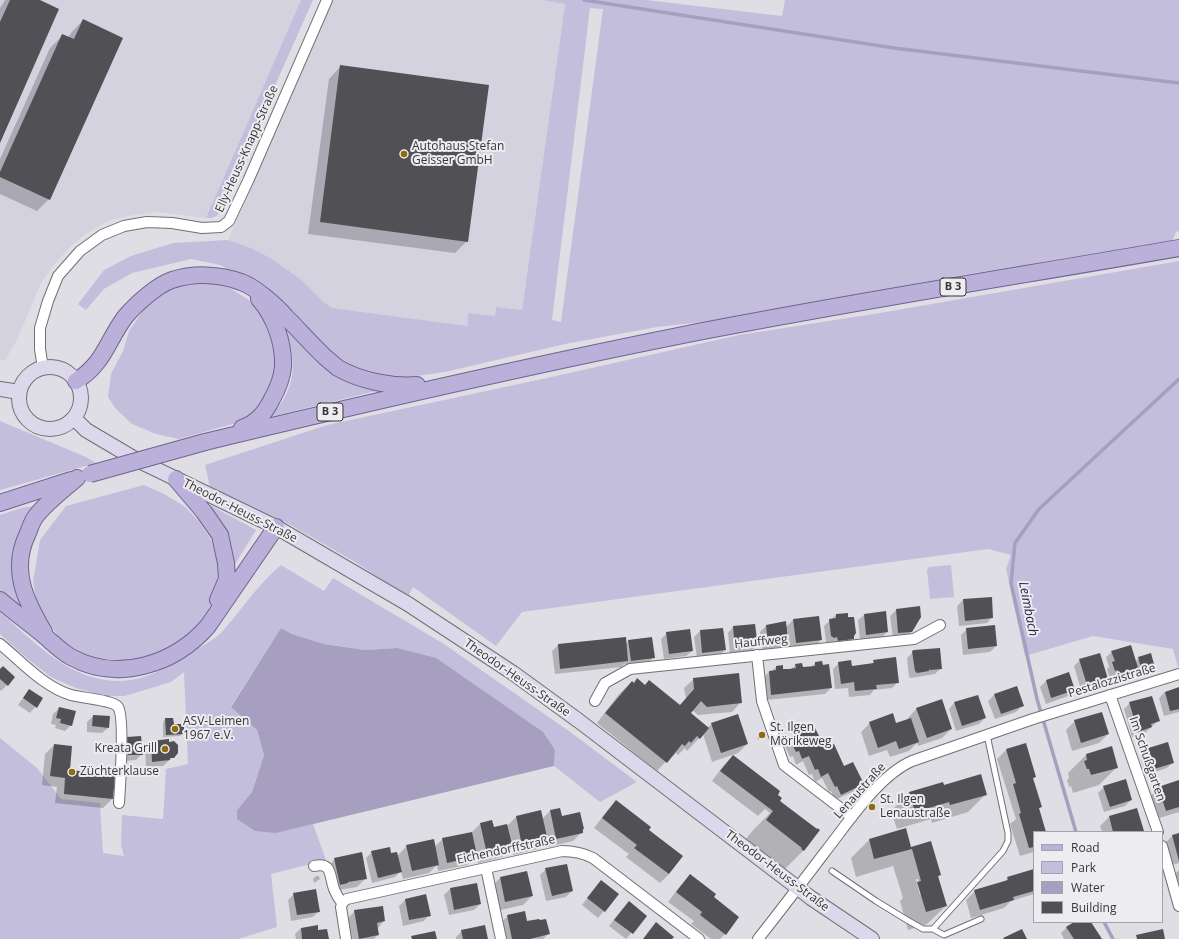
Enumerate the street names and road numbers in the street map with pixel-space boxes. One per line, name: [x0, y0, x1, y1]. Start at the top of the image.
street label: Elly-Heuss-Knapp-Straße: [212, 83, 282, 215]
road number: B 3: [940, 278, 966, 296]
road number: B 3: [317, 403, 343, 421]
street label: Theodor-Heuss-Straße: [181, 476, 299, 546]
street label: Hauffweg: [734, 632, 788, 652]
street label: Theodor-Heuss-Straße: [461, 636, 573, 720]
street label: Pestalozzistraße: [1066, 661, 1158, 701]
street label: Im Schußgarten: [1126, 715, 1168, 803]
street label: Lenaustraße: [831, 760, 889, 822]
street label: Theodor-Heuss-Straße: [722, 827, 832, 915]
street label: Eichendorffstraße: [455, 833, 557, 867]

